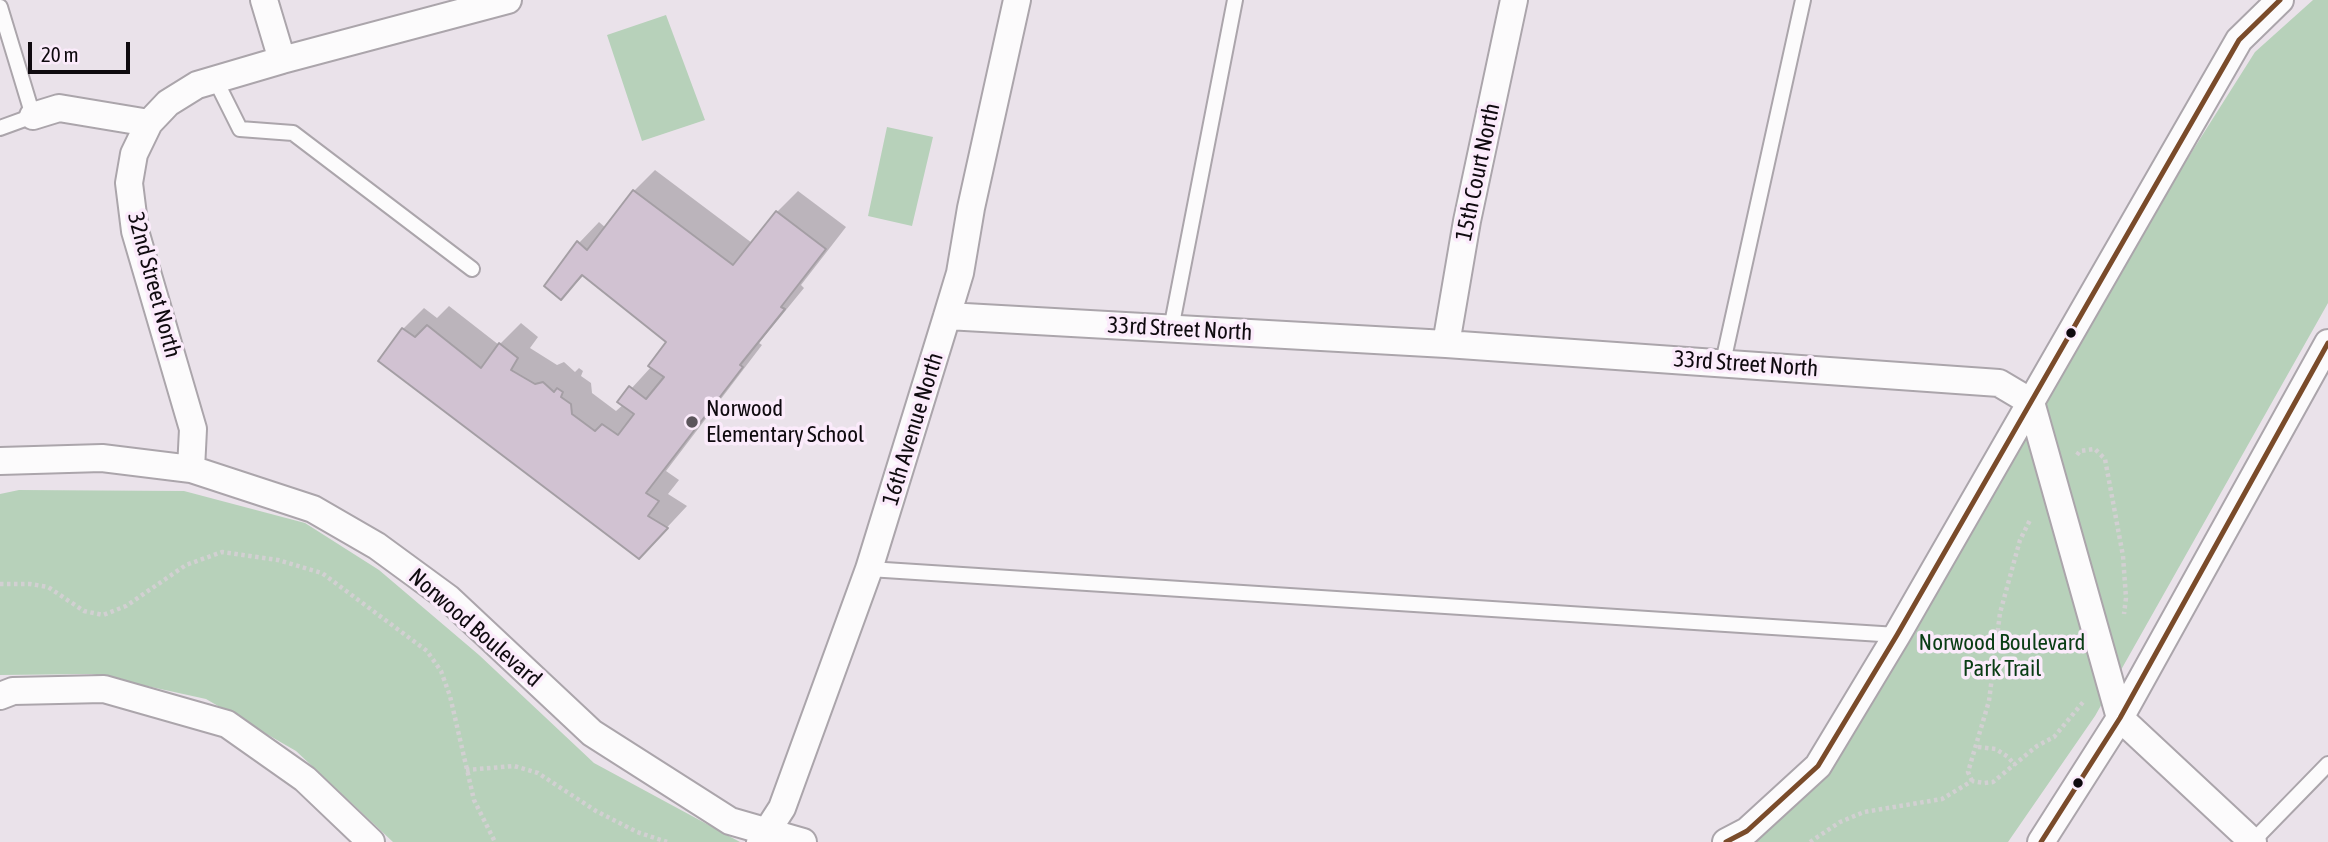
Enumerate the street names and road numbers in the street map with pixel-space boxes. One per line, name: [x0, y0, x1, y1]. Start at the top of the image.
street label: 15th Court North: [1450, 101, 1506, 243]
street label: 32nd Street North: [121, 209, 187, 361]
street label: 33rd Street North: [1107, 311, 1253, 347]
street label: 33rd Street North: [1673, 345, 1819, 383]
street label: 16th Avenue North: [877, 349, 949, 509]
street label: Norwood Boulevard: [403, 563, 547, 693]

